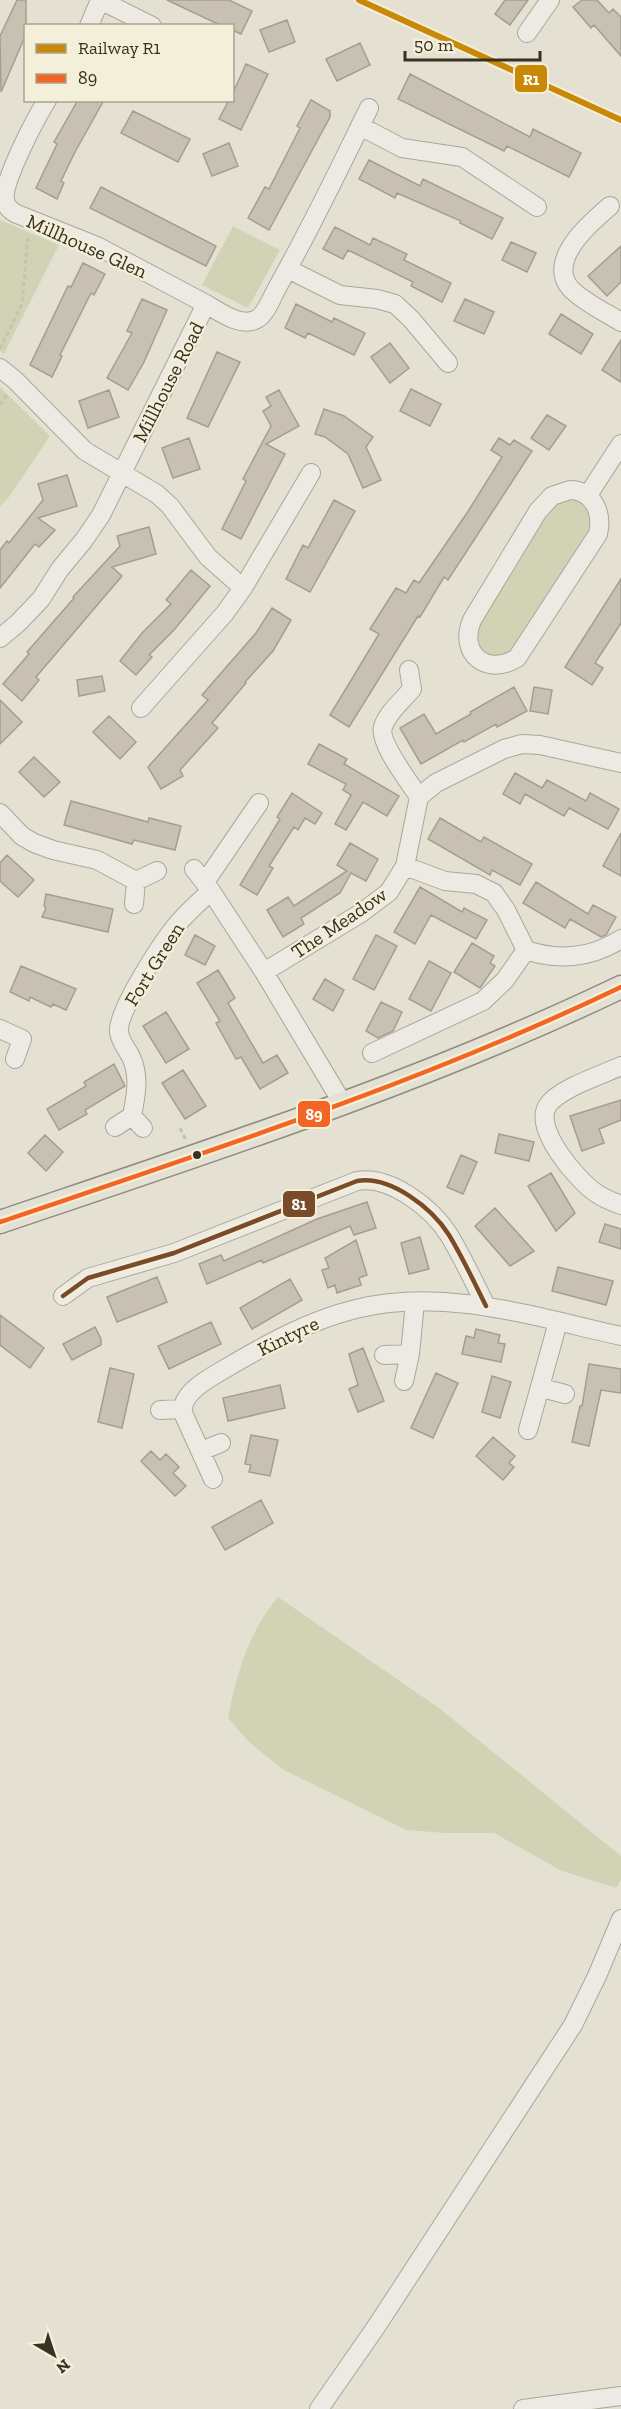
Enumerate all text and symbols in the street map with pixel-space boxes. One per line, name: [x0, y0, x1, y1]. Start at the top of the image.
legend: [24, 24, 234, 102]
scale bar: [405, 24, 540, 62]
text: 50 m: [414, 34, 454, 56]
text: Railway R1: [78, 37, 160, 59]
line badge: R1: [514, 64, 548, 93]
text: 89: [78, 67, 97, 89]
text: R1: [523, 70, 540, 89]
street label: Millhouse Glen: [23, 209, 151, 283]
street label: Millhouse Road: [127, 318, 209, 446]
street label: The Meadow: [287, 882, 392, 964]
street label: Fort Green: [119, 917, 189, 1010]
line badge: 89: [297, 1100, 331, 1128]
text: 89: [305, 1105, 323, 1124]
unlabelled marker: [191, 1149, 203, 1161]
line badge: 81: [282, 1190, 316, 1218]
text: 81: [291, 1195, 307, 1214]
street label: Kintyre: [253, 1311, 323, 1361]
north arrow: [24, 2325, 84, 2385]
text: N: [52, 2355, 74, 2377]

